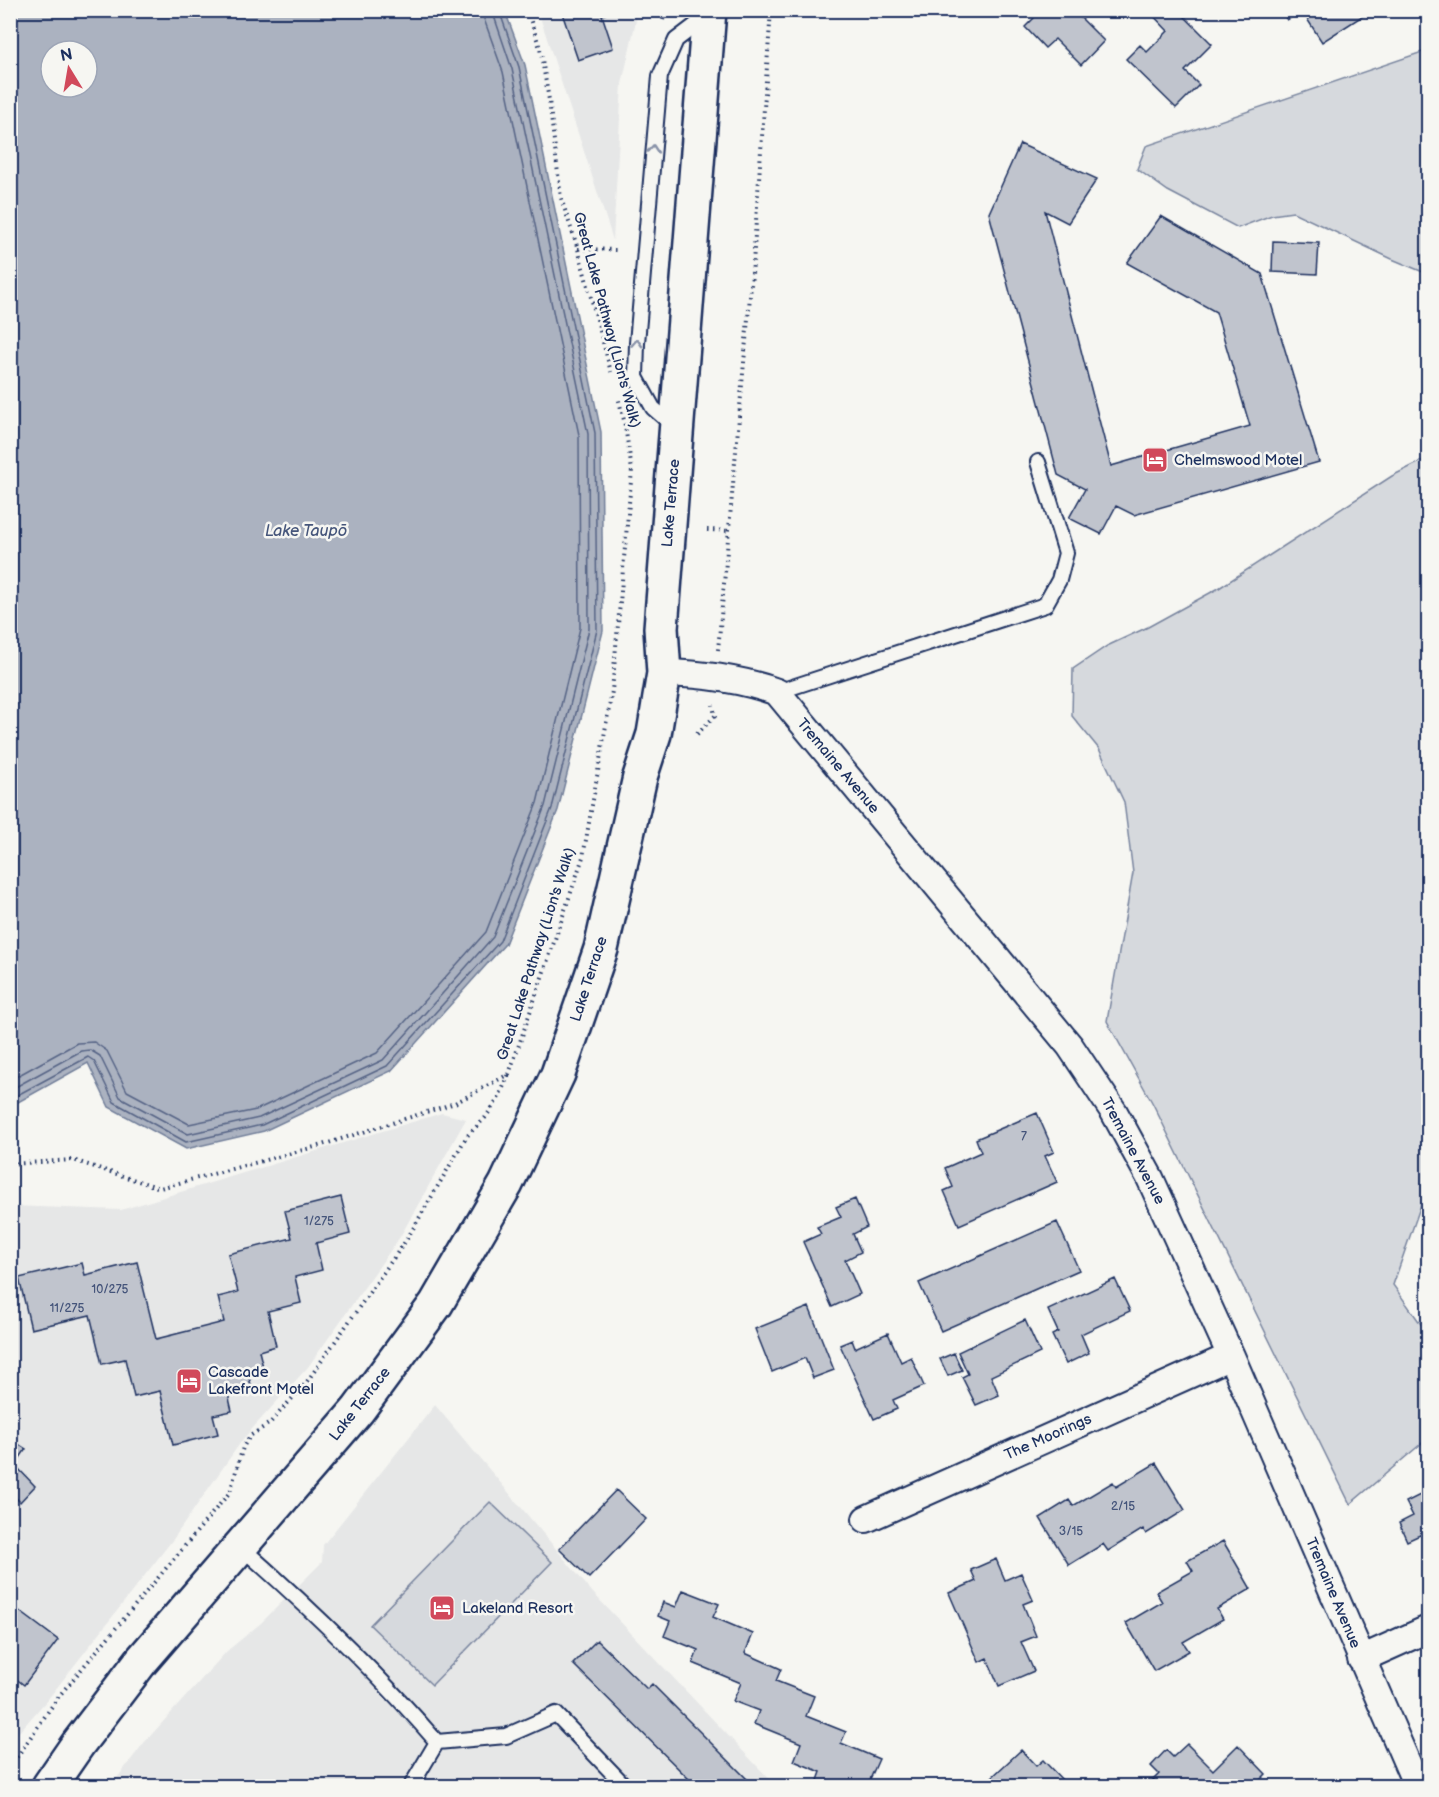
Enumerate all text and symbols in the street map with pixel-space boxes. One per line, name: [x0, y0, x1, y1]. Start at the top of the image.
north arrow: [39, 39, 99, 99]
text: N: [59, 45, 74, 66]
one-way arrow: [646, 144, 659, 154]
street label: Great Lake Pathway (Lion's Walk): [569, 210, 645, 430]
one-way arrow: [631, 339, 644, 348]
hotel icon: Chelmswood Motel: [1140, 445, 1170, 475]
place label: Chelmswood Motel: [1174, 451, 1302, 470]
street label: Lake Terrace: [658, 458, 684, 548]
water label: Lake Taupō: [265, 522, 347, 541]
street label: Tremaine Avenue: [793, 715, 883, 818]
street label: Great Lake Pathway (Lion's Walk): [493, 845, 579, 1063]
street label: Lake Terrace: [566, 934, 612, 1024]
street label: Tremaine Avenue: [1097, 1094, 1169, 1208]
house number: 7: [1021, 1129, 1027, 1144]
house number: 1/275: [304, 1214, 334, 1229]
house number: 10/275: [92, 1282, 129, 1297]
house number: 11/275: [50, 1301, 84, 1316]
place label: Cascade Lakefront Motel: [208, 1363, 314, 1399]
street label: Lake Terrace: [325, 1363, 395, 1445]
hotel icon: Cascade Lakefront Motel: [174, 1366, 204, 1396]
street label: The Moorings: [1002, 1409, 1095, 1465]
house number: 2/15: [1111, 1499, 1135, 1514]
house number: 3/15: [1059, 1524, 1083, 1539]
street label: Tremaine Avenue: [1301, 1535, 1365, 1651]
hotel icon: Lakeland Resort: [427, 1593, 457, 1623]
place label: Lakeland Resort: [462, 1599, 574, 1618]

